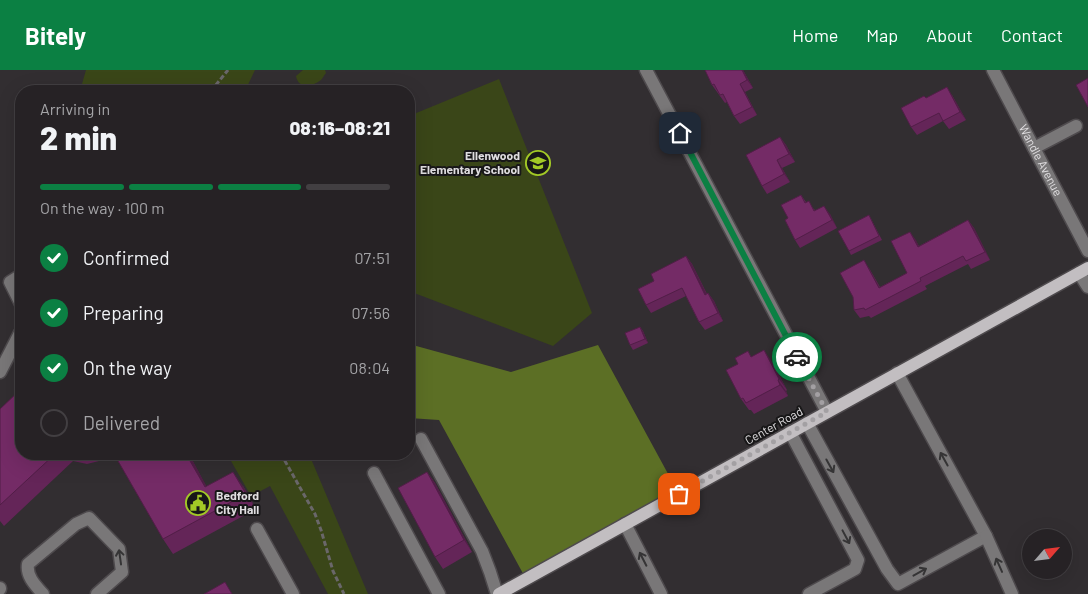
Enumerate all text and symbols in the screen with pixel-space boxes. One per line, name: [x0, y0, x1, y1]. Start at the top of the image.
text: Bitely: [25, 21, 86, 50]
text: Home: [792, 24, 838, 46]
text: Map: [866, 24, 898, 46]
text: About: [926, 24, 973, 46]
text: Contact: [1001, 24, 1063, 46]
text: Arriving in: [40, 99, 110, 118]
pin: [659, 112, 701, 154]
text: 08:16–08:21: [289, 116, 390, 139]
text: 2 min: [40, 118, 117, 156]
icon: home: [666, 119, 694, 147]
street label: Wandle Avenue: [1017, 122, 1066, 198]
place label: Ellenwood Elementary School: [420, 148, 520, 176]
school or university icon: Ellenwood Elementary School: [525, 150, 551, 176]
text: On the way · 100 m: [40, 198, 165, 217]
icon: check: [40, 244, 68, 272]
text: Confirmed: [83, 246, 170, 269]
text: 07:51: [355, 248, 390, 267]
icon: check: [40, 299, 68, 327]
text: Preparing: [83, 301, 164, 324]
text: 07:56: [352, 303, 390, 322]
courier: [772, 332, 822, 382]
icon: car: [783, 343, 811, 371]
icon: check: [40, 354, 68, 382]
text: On the way: [83, 356, 172, 379]
text: 08:04: [349, 358, 390, 377]
street label: Center Road: [742, 403, 805, 447]
text: Delivered: [83, 411, 160, 434]
one-way arrow: [939, 453, 949, 467]
one-way arrow: [826, 458, 836, 472]
pin: [658, 473, 700, 515]
icon: bag: [665, 480, 693, 508]
place label: Bedford City Hall: [216, 488, 259, 516]
public building icon: Bedford City Hall: [185, 490, 211, 516]
one-way arrow: [841, 529, 851, 544]
north arrow: [1022, 529, 1072, 579]
map controls: [1022, 529, 1072, 579]
one-way arrow: [115, 549, 125, 565]
one-way arrow: [638, 552, 647, 567]
one-way arrow: [994, 558, 1004, 573]
one-way arrow: [913, 567, 928, 577]

